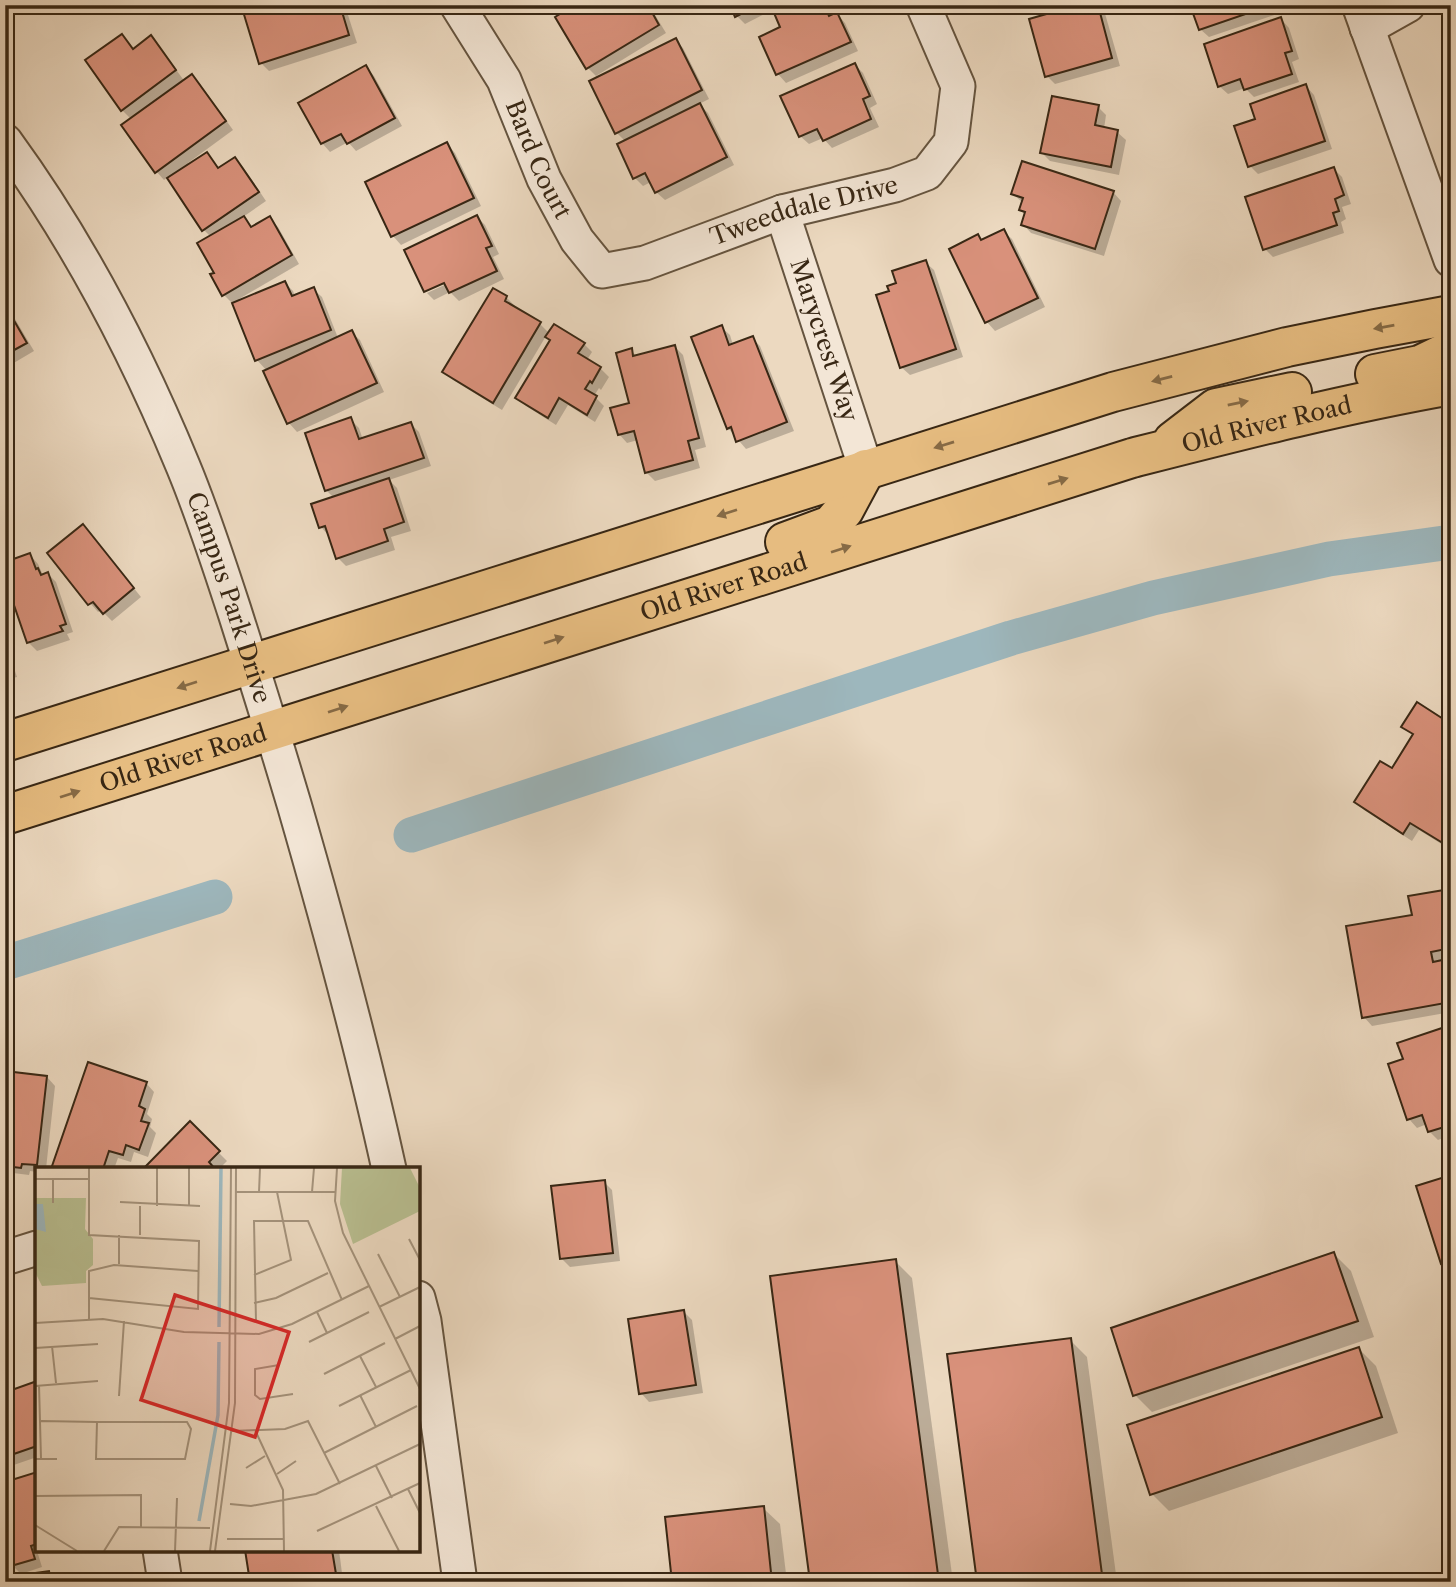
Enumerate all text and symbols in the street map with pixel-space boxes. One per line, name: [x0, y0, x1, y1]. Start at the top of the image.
street label: Bard Court: [500, 96, 578, 224]
street label: Tweeddale Drive: [706, 170, 901, 252]
street label: Marycrest Way: [784, 255, 865, 426]
one-way arrow: [1372, 322, 1394, 333]
one-way arrow: [1151, 374, 1173, 385]
street label: Old River Road: [1179, 390, 1355, 459]
one-way arrow: [1227, 397, 1249, 408]
one-way arrow: [934, 440, 955, 450]
one-way arrow: [1048, 475, 1069, 485]
street label: Campus Park Drive: [181, 488, 277, 707]
one-way arrow: [717, 508, 738, 519]
one-way arrow: [831, 543, 852, 554]
street label: Old River Road: [636, 547, 811, 627]
one-way arrow: [544, 634, 565, 645]
one-way arrow: [176, 680, 197, 691]
one-way arrow: [327, 703, 348, 714]
street label: Old River Road: [96, 718, 271, 798]
one-way arrow: [60, 788, 81, 799]
inset map: [35, 1167, 420, 1552]

